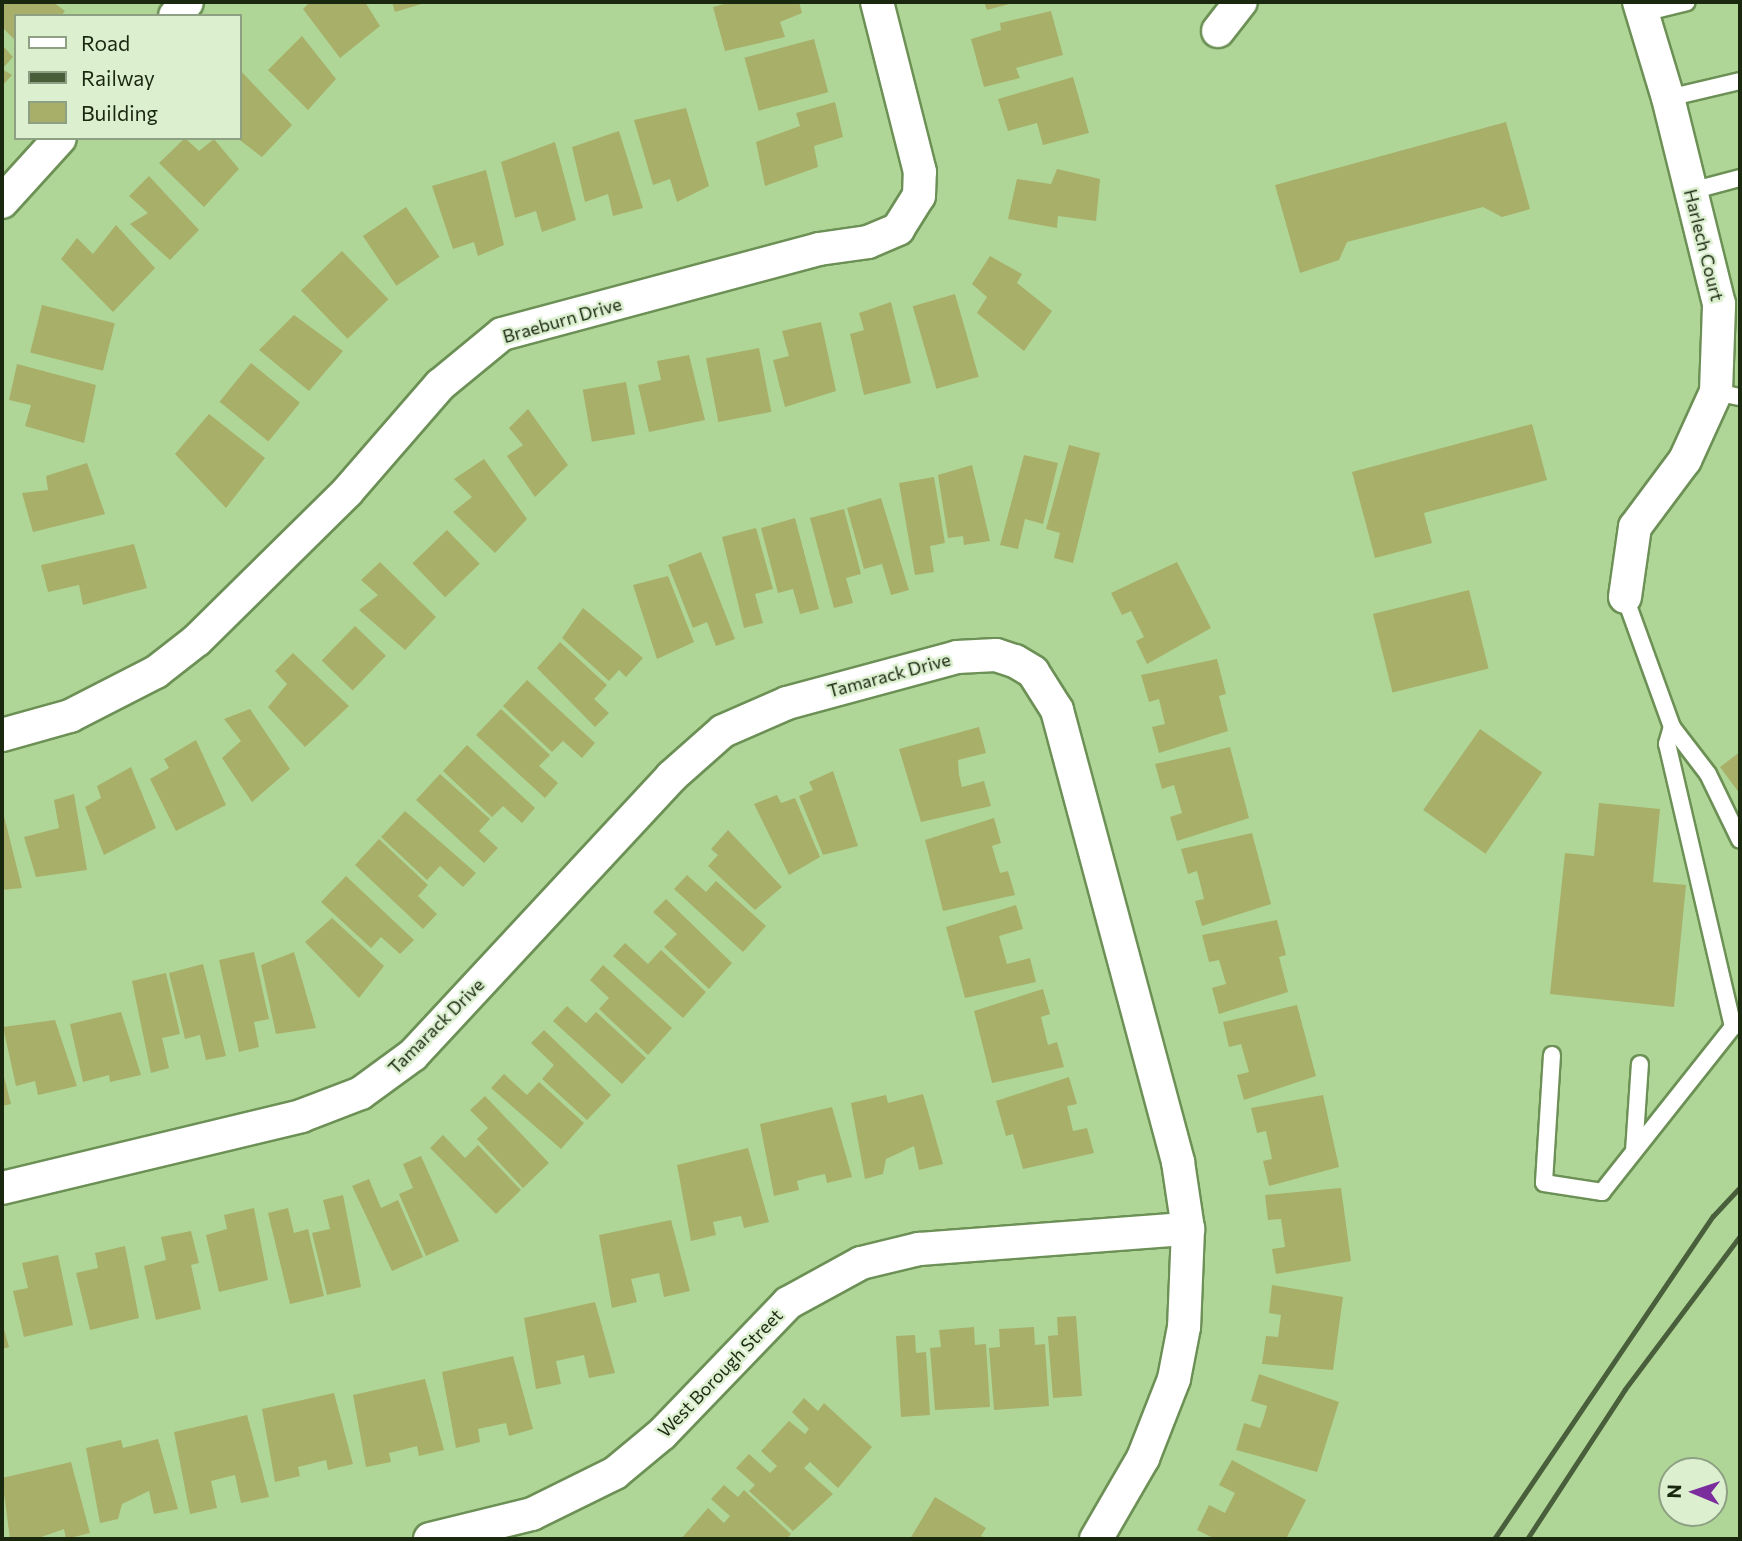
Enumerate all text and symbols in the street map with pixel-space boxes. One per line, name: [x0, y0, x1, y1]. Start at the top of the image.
legend: [14, 14, 242, 140]
text: Road: [81, 30, 130, 55]
text: Railway: [81, 65, 155, 90]
text: Building: [81, 100, 158, 125]
street label: Harlech Court: [1680, 187, 1728, 303]
street label: Braeburn Drive: [500, 293, 624, 347]
street label: Tamarack Drive: [825, 648, 953, 702]
street label: Tamarack Drive: [384, 974, 488, 1078]
street label: West Borough Street: [653, 1304, 787, 1442]
north arrow: [1658, 1457, 1728, 1527]
text: N: [1662, 1484, 1685, 1499]

